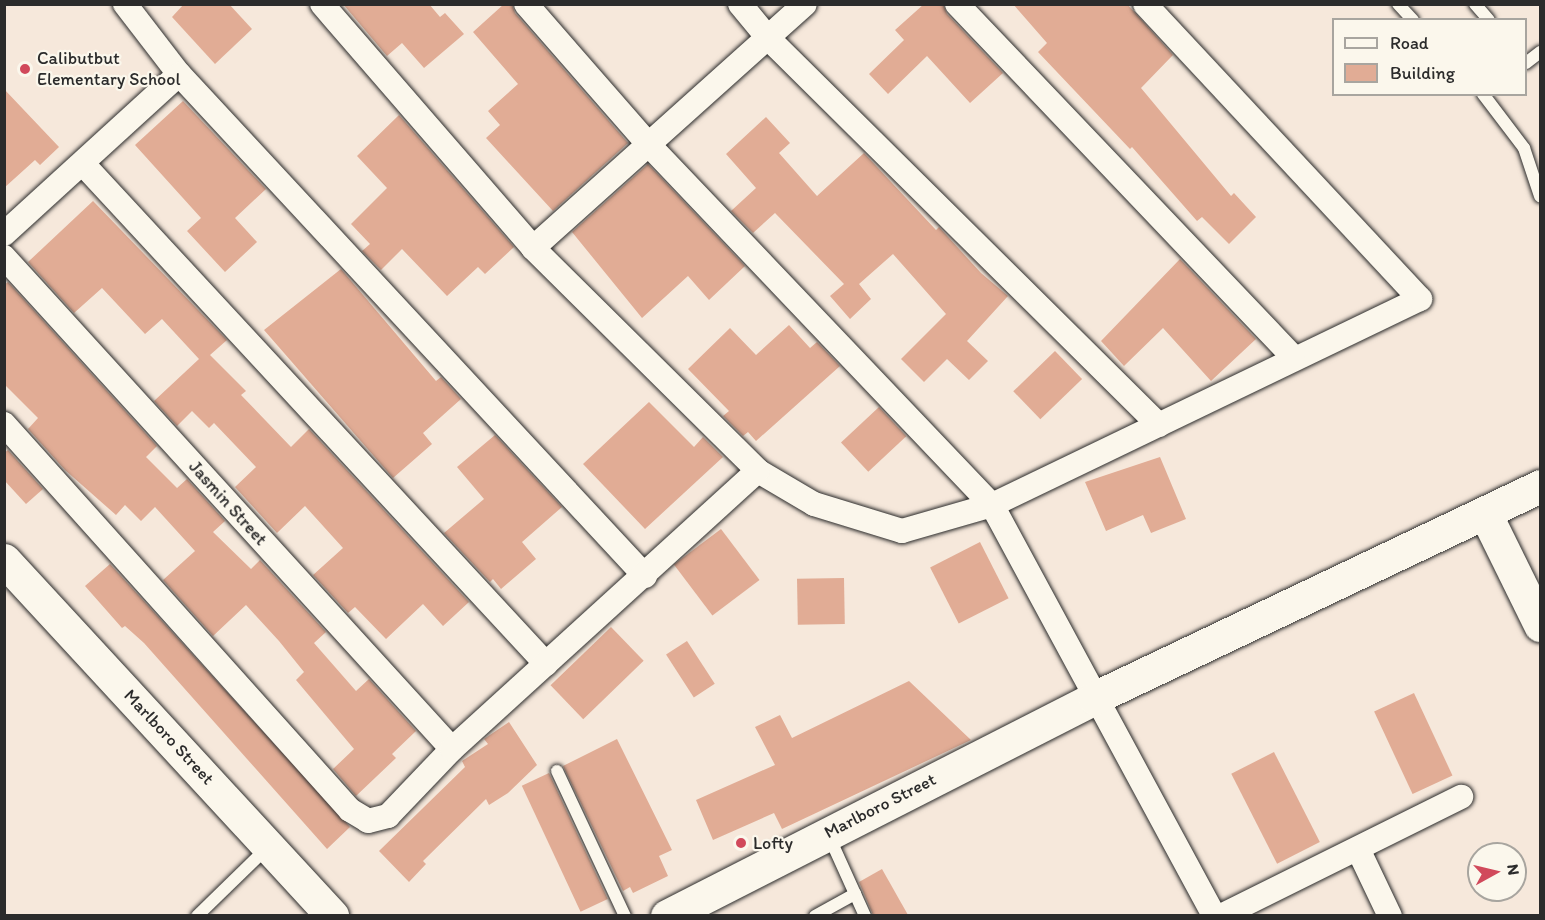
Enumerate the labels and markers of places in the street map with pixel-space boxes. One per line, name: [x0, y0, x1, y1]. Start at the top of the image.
place label: Calibutbut Elementary School: [37, 48, 181, 90]
marker: Calibutbut Elementary School: [18, 62, 32, 76]
place label: Lofty: [753, 832, 793, 854]
marker: Lofty: [734, 836, 748, 850]

